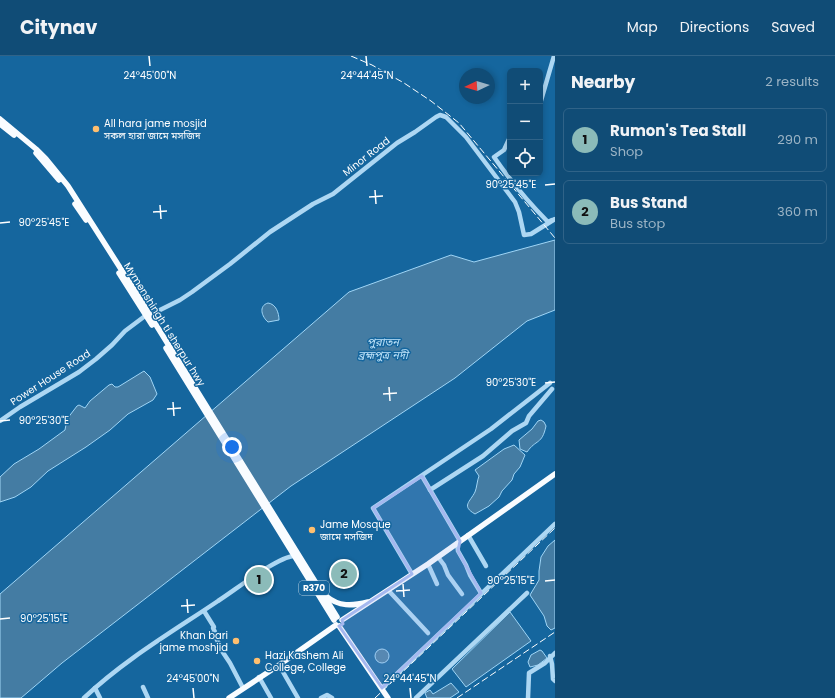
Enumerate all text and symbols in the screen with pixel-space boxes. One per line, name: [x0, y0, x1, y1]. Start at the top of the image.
text: Citynav: [20, 14, 97, 41]
text: Map: [627, 17, 658, 37]
text: Directions: [680, 17, 749, 37]
text: Saved: [771, 17, 815, 37]
text: 24°45'00"N: [124, 68, 176, 83]
text: 24°44'45"N: [341, 68, 393, 83]
north arrow: [459, 68, 495, 104]
map controls: [507, 68, 543, 176]
button: +: [507, 68, 543, 104]
text: Nearby: [571, 70, 635, 94]
text: 2 results: [765, 72, 819, 91]
button: −: [507, 104, 543, 140]
place label: All hara jame mosjid সকল হারা জামে মসজিদ: [103, 116, 207, 143]
text: Rumon's Tea Stall: [610, 120, 746, 141]
marker: All hara jame mosjid সকল হারা জামে মসজিদ: [91, 124, 101, 134]
text: 1: [583, 130, 587, 149]
text: 290 m: [777, 130, 818, 149]
street label: Minor Road: [340, 133, 393, 180]
button: locate: [507, 140, 543, 176]
text: Shop: [610, 142, 643, 161]
text: 90°25'45"E: [486, 177, 536, 192]
text: Bus Stand: [610, 192, 687, 213]
text: 2: [581, 202, 589, 221]
text: 360 m: [777, 202, 818, 221]
text: Bus stop: [610, 214, 665, 233]
text: 90°25'45"E: [19, 215, 69, 230]
street label: Mymenshingh ti sherpur hwy: [120, 259, 209, 389]
water label: পুরাতন ব্রহ্মপুত্র নদী: [358, 334, 410, 363]
street label: Power House Road: [7, 346, 93, 409]
text: 90°25'30"E: [486, 375, 536, 390]
text: 90°25'30"E: [19, 413, 69, 428]
your location: [222, 437, 242, 457]
place label: Jame Mosque জামে মসজিদ: [319, 517, 391, 544]
marker: Jame Mosque জামে মসজিদ: [307, 525, 317, 535]
pin: 2: [331, 559, 357, 589]
pin: 1: [246, 565, 272, 595]
text: 90°25'15"E: [487, 573, 535, 588]
road number: R370: [299, 581, 329, 595]
text: 90°25'15"E: [20, 611, 68, 626]
place label: Khan bari jame moshjid: [159, 628, 228, 655]
marker: Khan bari jame moshjid: [231, 636, 241, 646]
place label: Hazi Kashem Ali College, College: [265, 648, 346, 675]
marker: Hazi Kashem Ali College, College: [252, 656, 262, 666]
text: 24°45'00"N: [167, 671, 219, 686]
text: 24°44'45"N: [384, 671, 436, 686]

